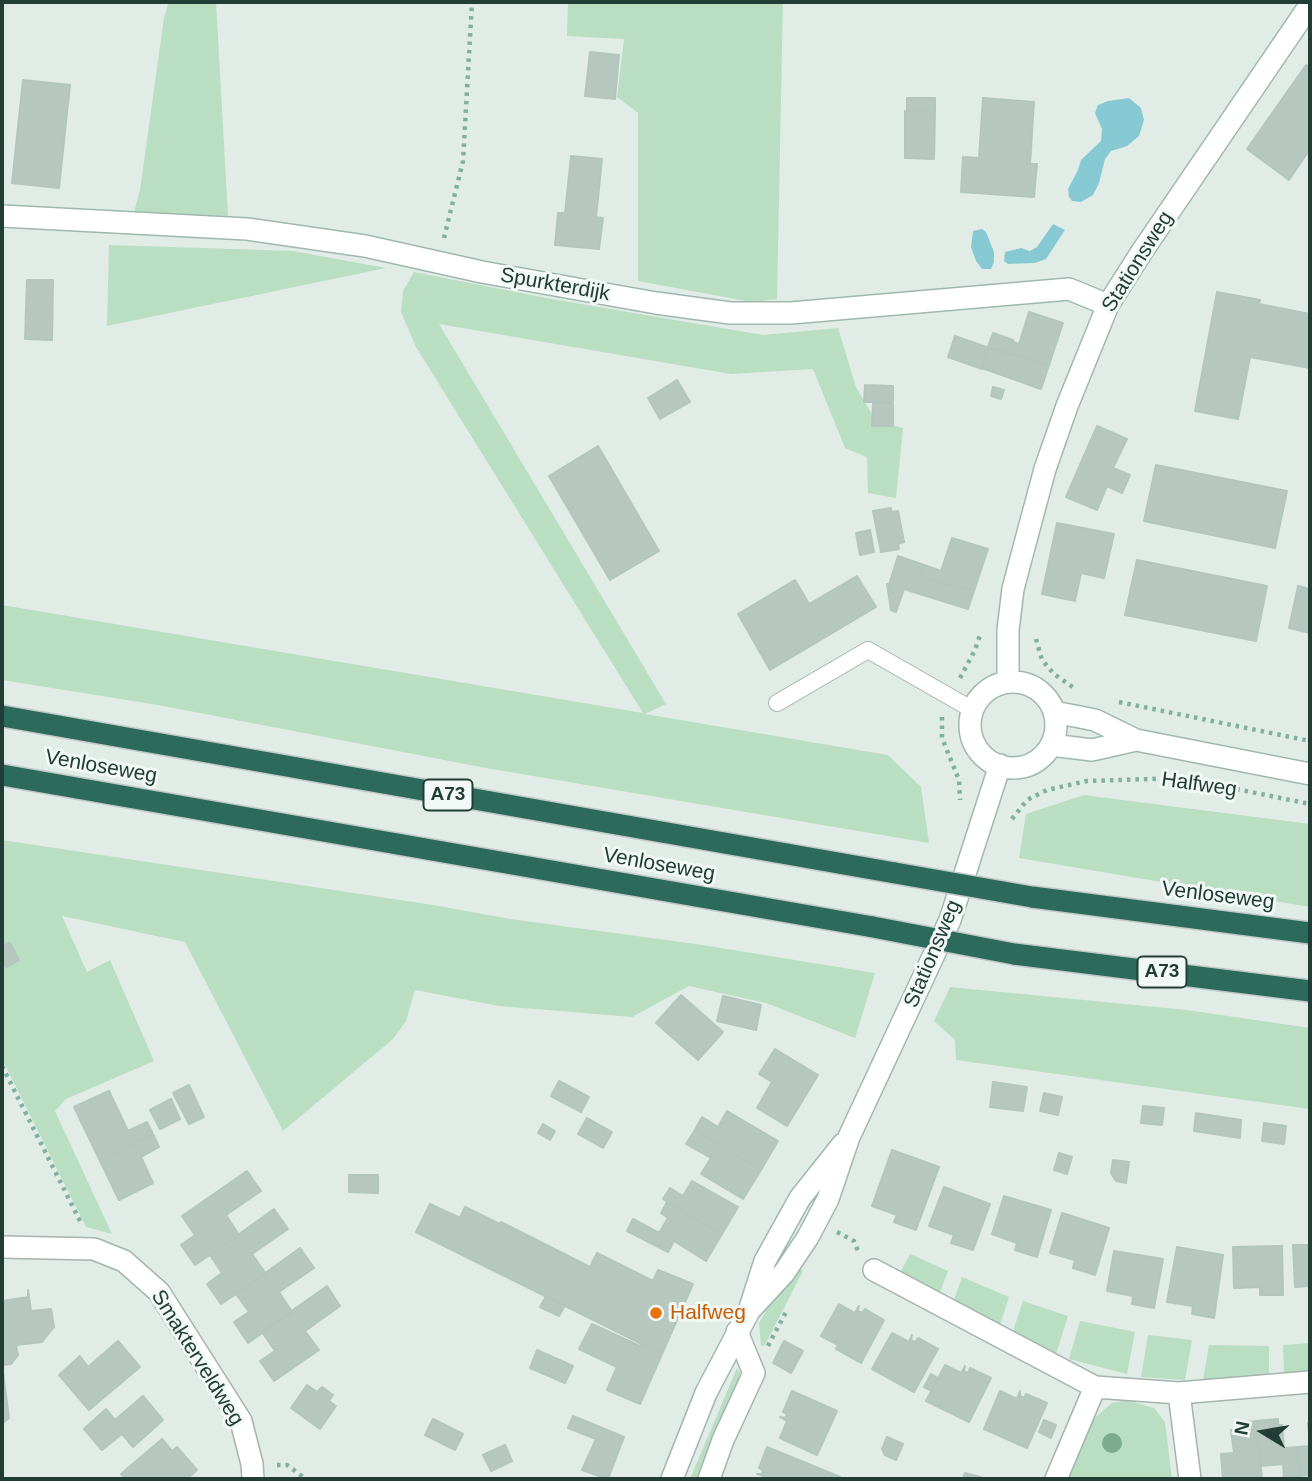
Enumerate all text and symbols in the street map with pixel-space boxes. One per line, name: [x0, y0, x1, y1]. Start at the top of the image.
street label: Stationsweg: [1097, 207, 1179, 317]
street label: Spurkterdijk: [498, 263, 612, 307]
street label: Venloseweg: [43, 745, 159, 789]
street label: Halfweg: [1160, 767, 1238, 803]
road number: A73: [424, 780, 472, 810]
street label: Venloseweg: [601, 843, 717, 887]
street label: Venloseweg: [1160, 877, 1276, 915]
street label: Stationsweg: [899, 896, 967, 1012]
road number: A73: [1138, 956, 1186, 988]
street label: Smakterveldweg: [145, 1286, 249, 1430]
place label: Halfweg: [670, 1300, 746, 1326]
marker: Halfweg: [648, 1305, 664, 1321]
north arrow: [1228, 1397, 1298, 1467]
text: N: [1230, 1419, 1254, 1437]

